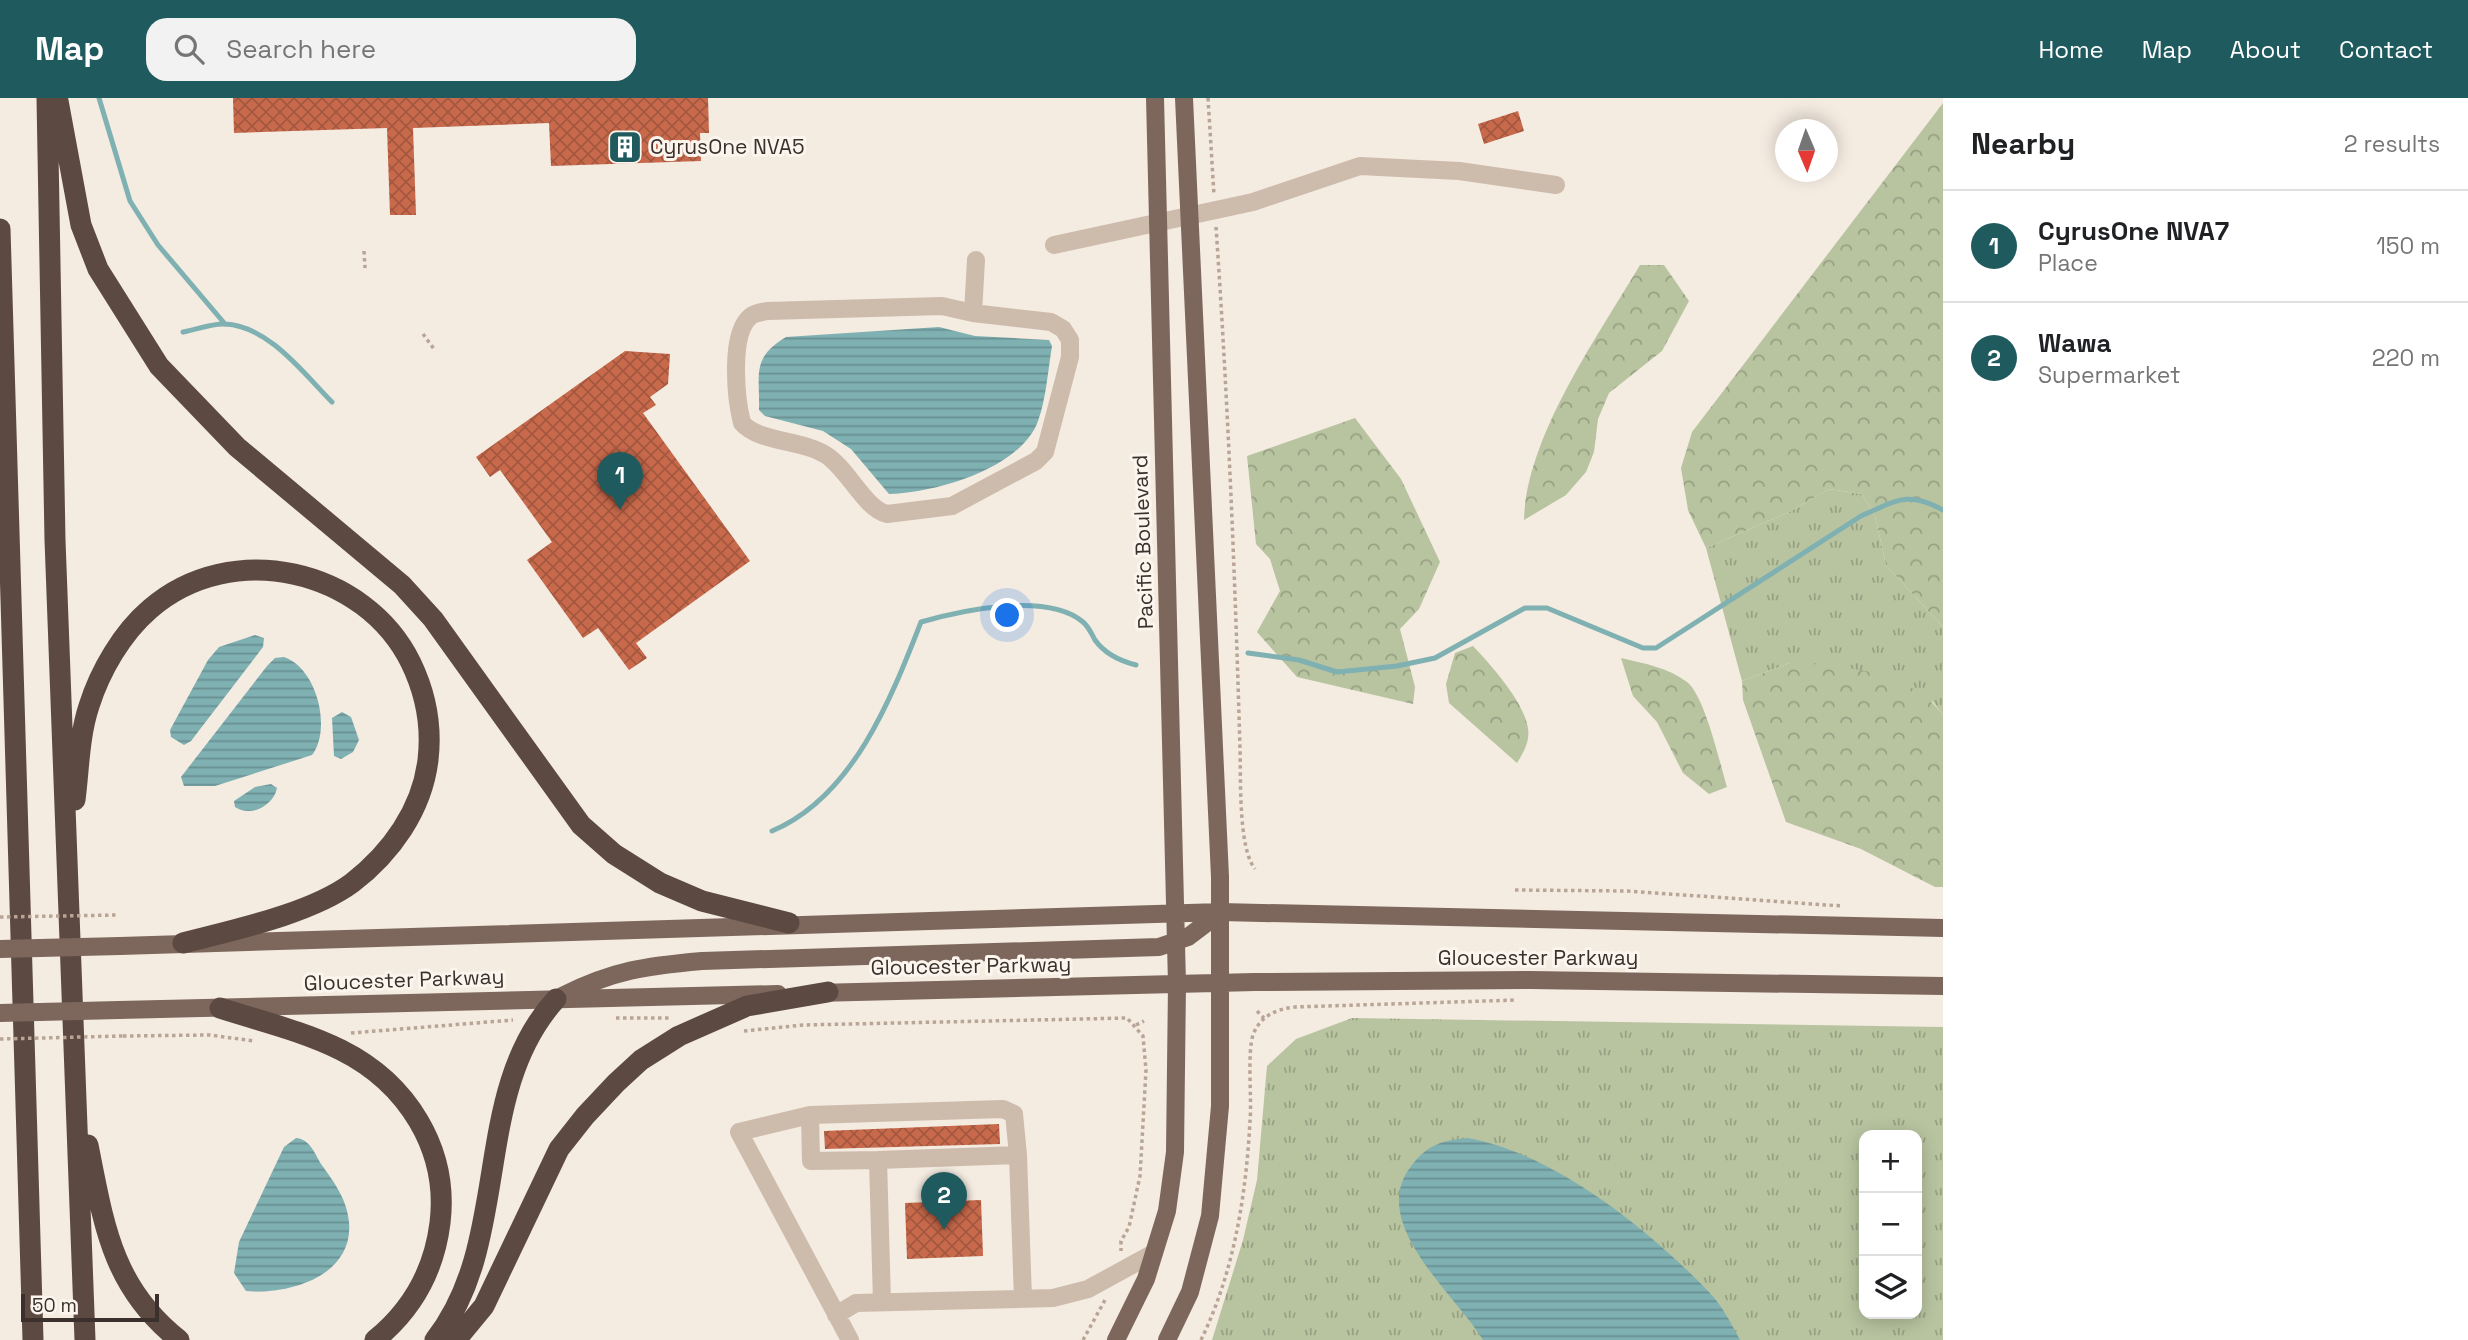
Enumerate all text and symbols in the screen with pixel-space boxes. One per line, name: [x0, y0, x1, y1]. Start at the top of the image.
search box: [146, 18, 636, 81]
text: Map: [35, 28, 104, 70]
icon: search: [170, 30, 208, 68]
text: Search here: [226, 32, 376, 66]
text: Home: [2038, 34, 2104, 65]
text: Map: [2142, 34, 2192, 65]
text: About: [2230, 34, 2301, 65]
text: Contact: [2339, 34, 2433, 65]
north arrow: [1775, 119, 1838, 182]
text: Nearby: [1971, 124, 2075, 163]
building icon: CyrusOne NVA5: [606, 128, 644, 166]
text: 2 results: [2344, 129, 2440, 159]
place label: CyrusOne NVA5: [650, 133, 805, 160]
text: CyrusOne NVA7: [2038, 214, 2229, 248]
text: 1: [1989, 231, 1999, 261]
text: 150 m: [2376, 231, 2440, 261]
text: Place: [2038, 248, 2098, 278]
text: Wawa: [2038, 326, 2112, 360]
text: 2: [1987, 343, 2001, 373]
text: 220 m: [2372, 343, 2440, 373]
text: Supermarket: [2038, 360, 2180, 390]
pin: 1: [597, 452, 643, 510]
street label: Pacific Boulevard: [1126, 454, 1159, 630]
your location: [990, 598, 1024, 632]
street label: Gloucester Parkway: [1438, 944, 1638, 971]
street label: Gloucester Parkway: [870, 950, 1072, 981]
street label: Gloucester Parkway: [303, 963, 505, 996]
map controls: [1859, 1130, 1922, 1319]
button: +: [1859, 1130, 1922, 1193]
pin: 2: [921, 1172, 967, 1230]
button: −: [1859, 1193, 1922, 1256]
button: layers: [1859, 1256, 1922, 1319]
scale bar: [21, 1291, 159, 1323]
text: 50 m: [32, 1293, 77, 1318]

